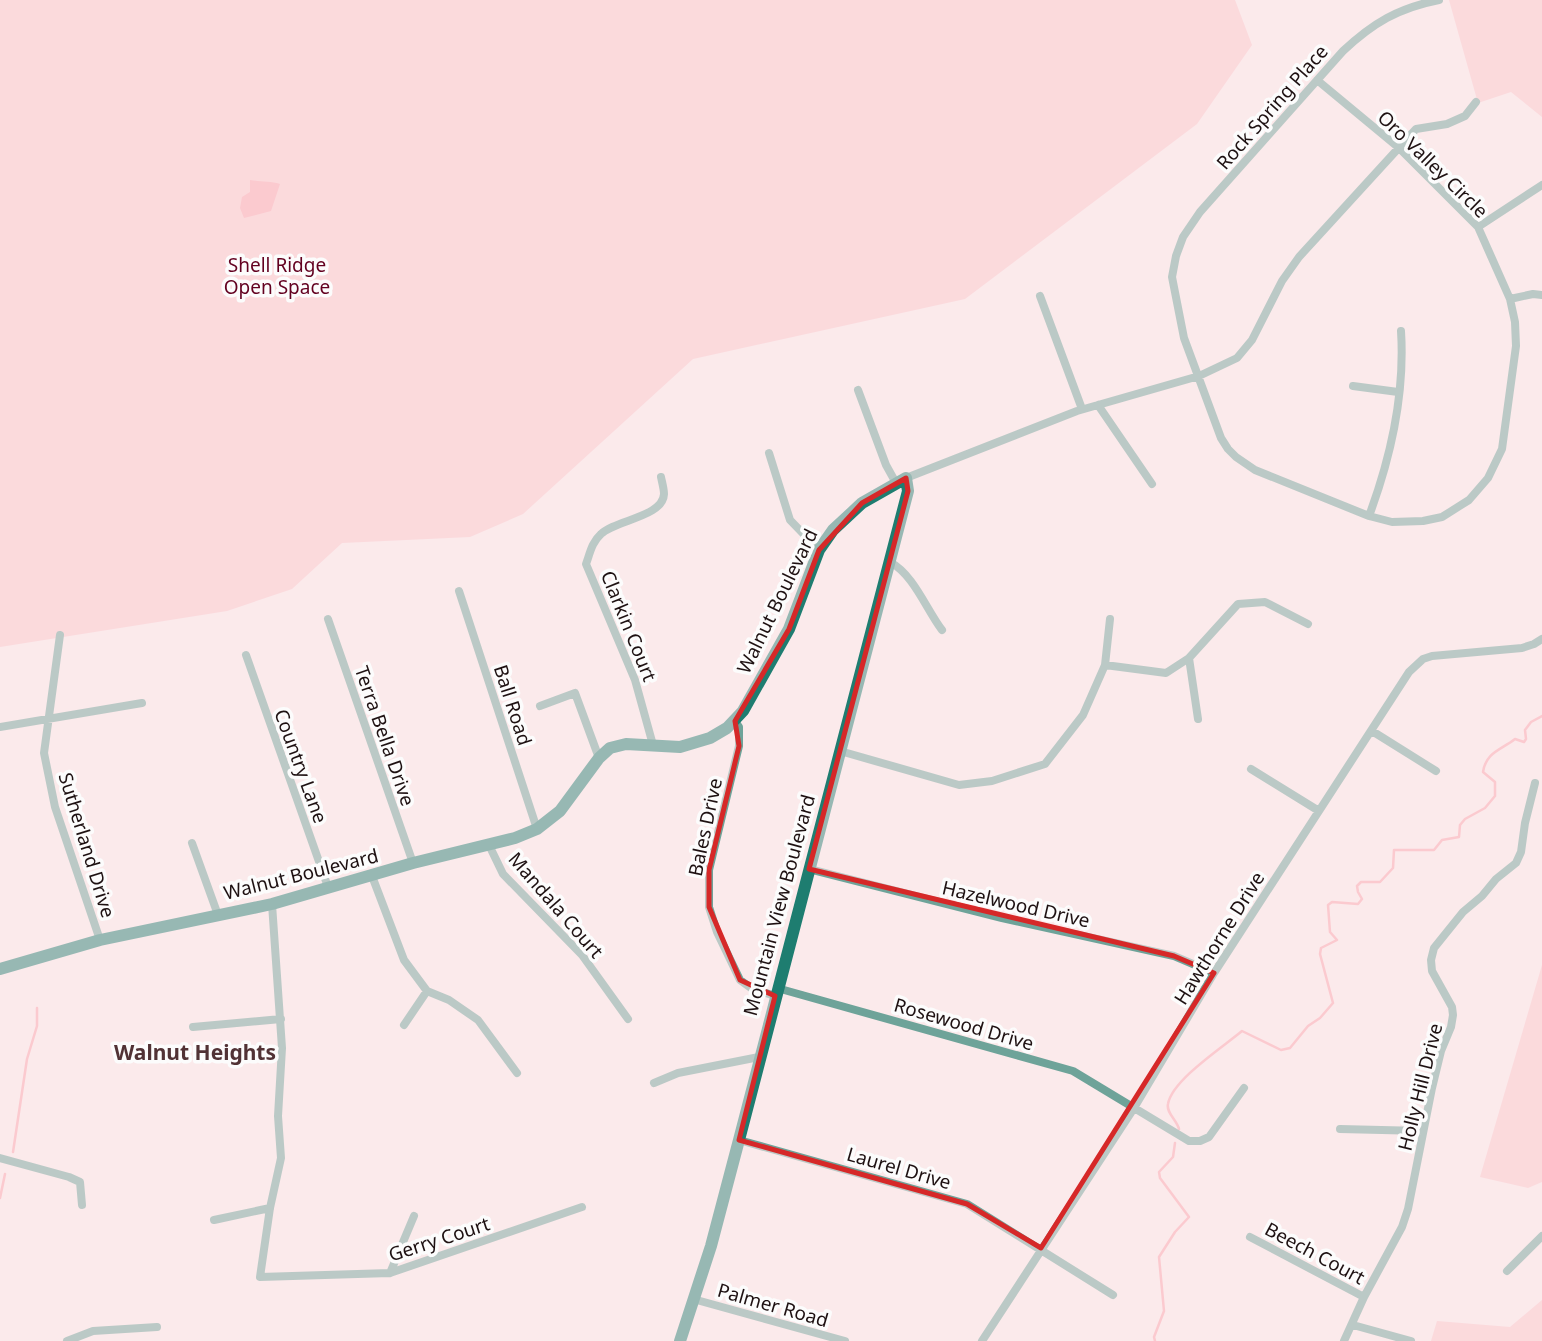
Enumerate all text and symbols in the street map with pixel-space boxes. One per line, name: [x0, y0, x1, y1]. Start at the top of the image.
street label: Rock Spring Place: [1210, 39, 1334, 175]
street label: Oro Valley Circle: [1372, 105, 1494, 223]
park label: Shell Ridge Open Space: [224, 252, 330, 300]
street label: Walnut Boulevard: [731, 524, 823, 678]
street label: Clarkin Court: [595, 567, 663, 685]
street label: Ball Road: [488, 661, 538, 749]
street label: Terra Bella Drive: [349, 663, 421, 809]
street label: Country Lane: [268, 705, 334, 827]
street label: Sutherland Drive: [53, 769, 121, 921]
street label: Bales Drive: [682, 776, 728, 878]
street label: Mountain View Boulevard: [737, 791, 821, 1019]
street label: Walnut Boulevard: [221, 842, 381, 906]
street label: Mandala Court: [503, 846, 609, 964]
street label: Hawthorne Drive: [1168, 867, 1270, 1009]
street label: Hazelwood Drive: [940, 874, 1092, 934]
street label: Rosewood Drive: [891, 992, 1037, 1056]
street label: Holly Hill Drive: [1392, 1020, 1448, 1154]
district label: Walnut Heights: [114, 1038, 276, 1066]
street label: Laurel Drive: [844, 1141, 954, 1195]
street label: Gerry Court: [385, 1210, 493, 1268]
street label: Beech Court: [1261, 1216, 1370, 1290]
street label: Palmer Road: [715, 1277, 831, 1333]

